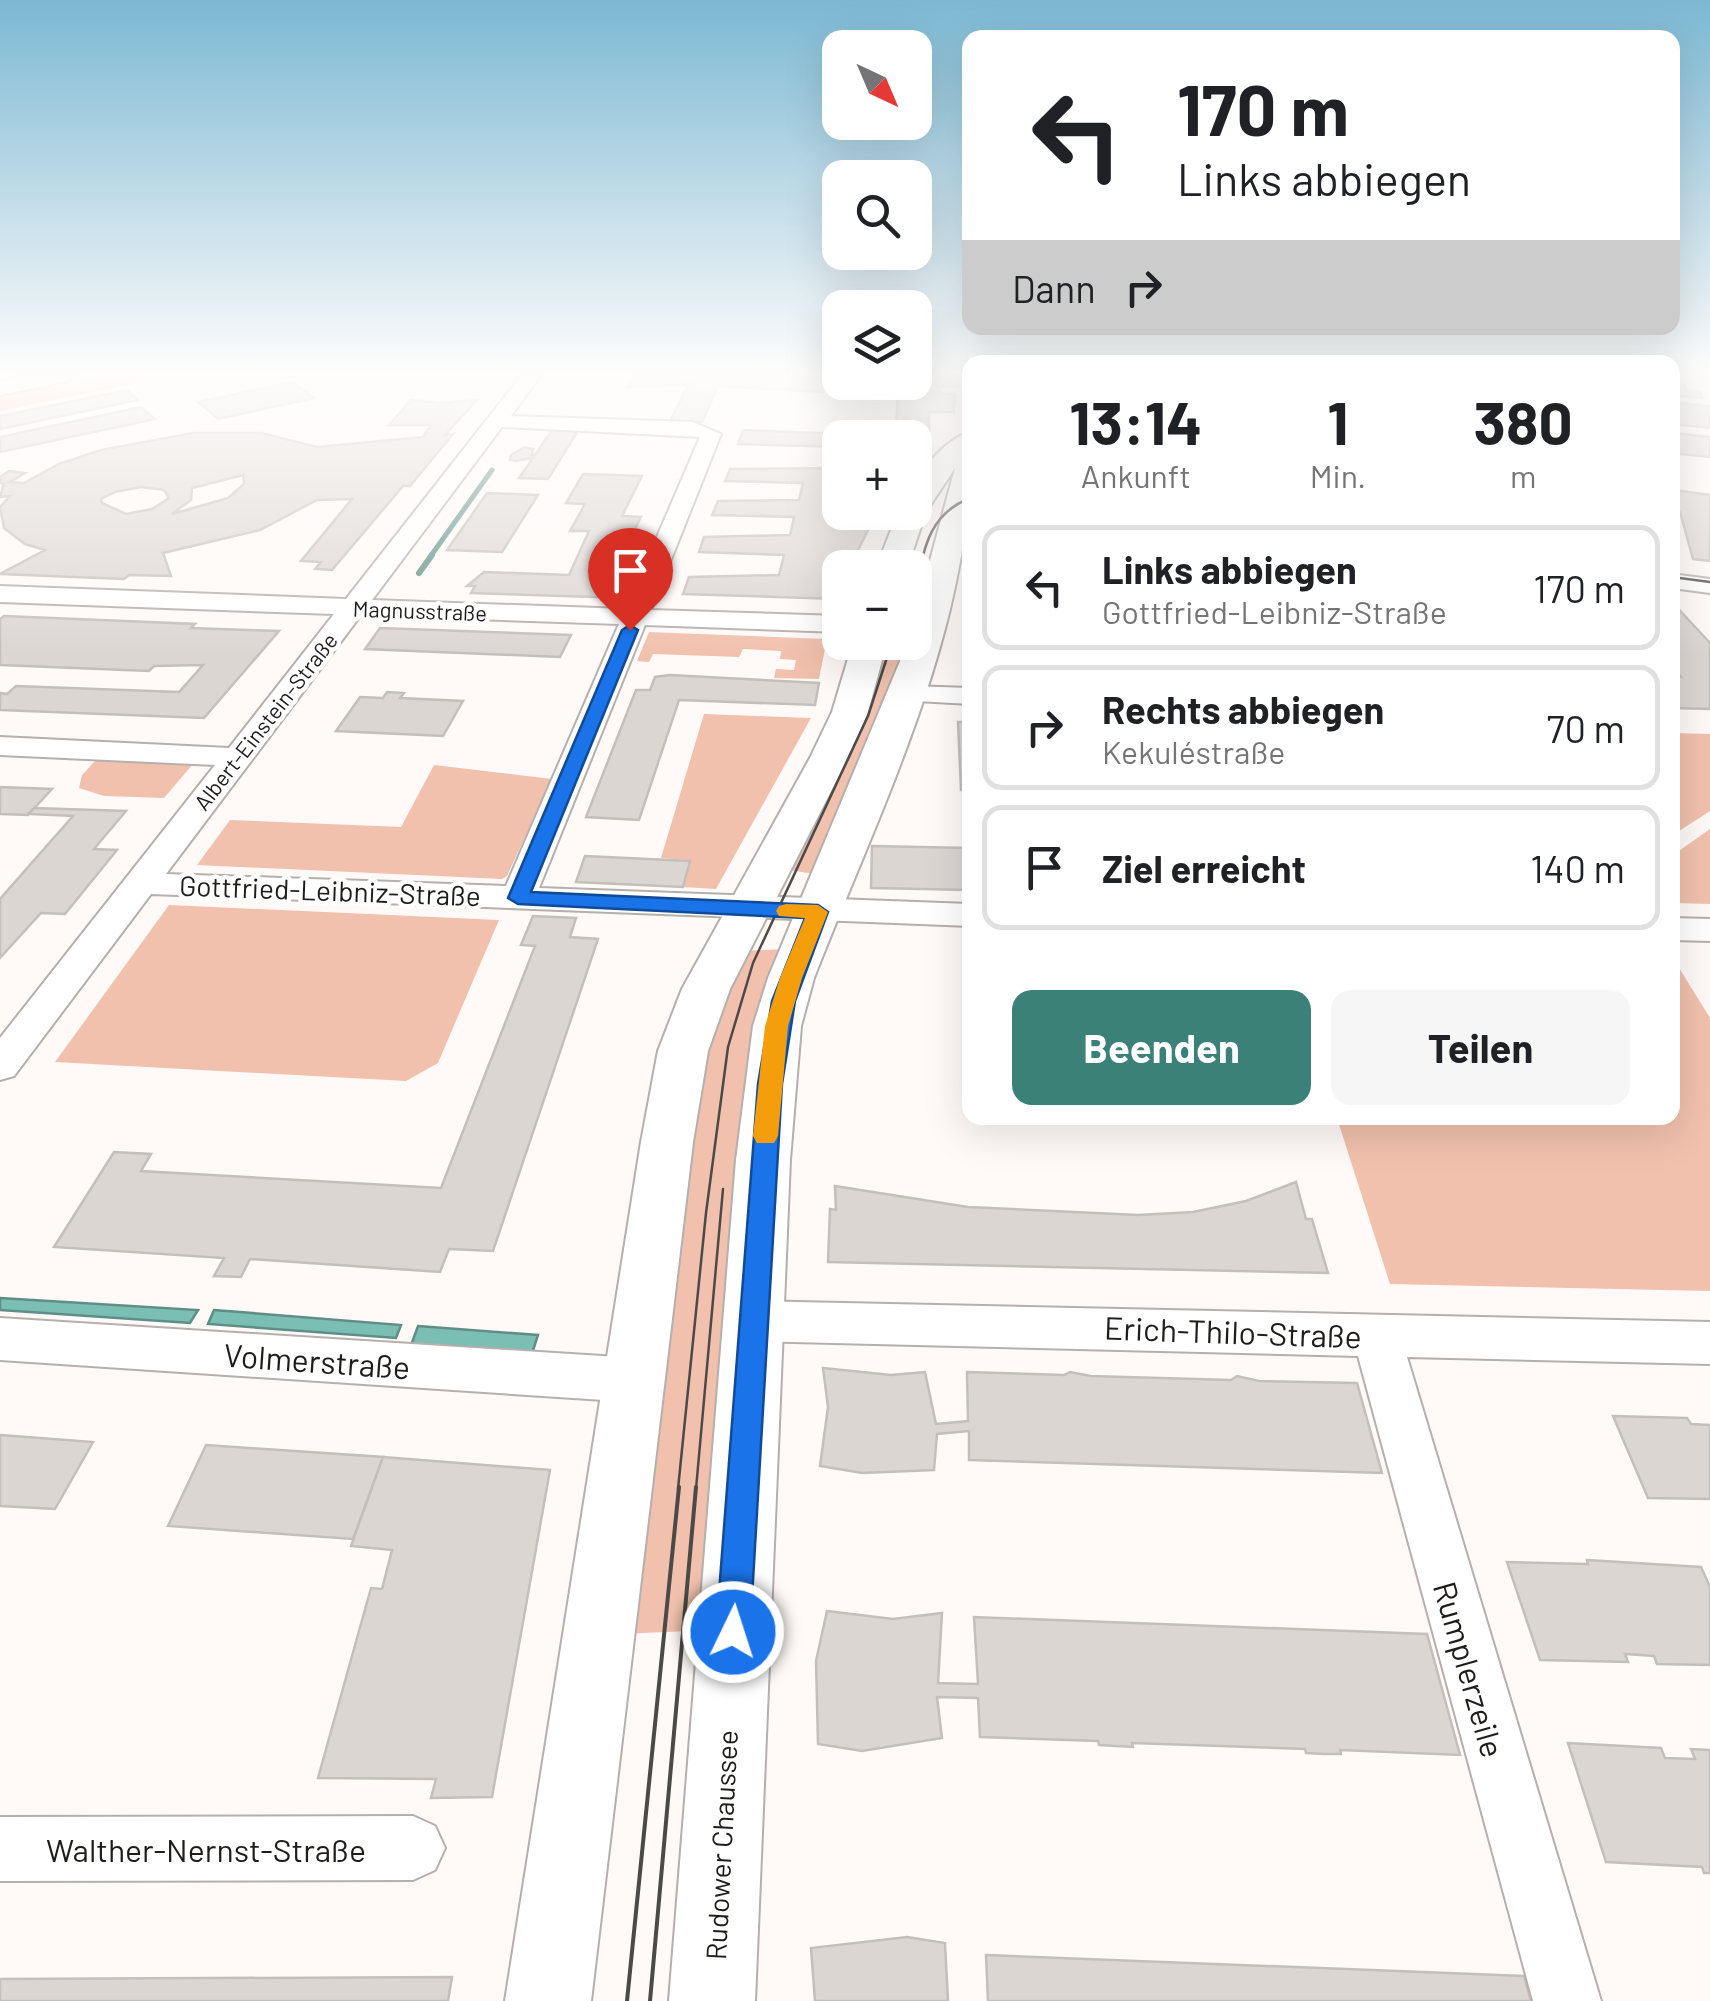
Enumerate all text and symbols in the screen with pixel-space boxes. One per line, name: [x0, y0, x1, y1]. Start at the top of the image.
north arrow: [822, 30, 932, 140]
map controls: [822, 30, 932, 660]
text: 170 m: [1177, 66, 1349, 150]
icon: left: [1012, 70, 1142, 200]
text: Links abbiegen: [1177, 151, 1471, 205]
button: search: [822, 160, 932, 270]
icon: right: [1116, 260, 1171, 315]
text: Dann: [1012, 265, 1096, 311]
button: layers: [822, 290, 932, 400]
text: 13:14: [1069, 385, 1202, 457]
text: 1: [1327, 385, 1349, 457]
text: 380: [1474, 385, 1573, 457]
button: +: [822, 420, 932, 530]
text: Ankunft: [1081, 456, 1191, 494]
text: Min.: [1310, 456, 1366, 494]
text: m: [1510, 456, 1536, 494]
pin: [588, 528, 673, 631]
icon: arrive: [603, 543, 658, 598]
text: Links abbiegen: [1102, 546, 1357, 592]
button: −: [822, 550, 932, 660]
icon: left: [1017, 560, 1072, 615]
text: 170 m: [1533, 565, 1625, 611]
text: Gottfried-Leibniz-Straße: [1102, 592, 1447, 630]
street label: Magnusstraße: [352, 595, 488, 625]
street label: Albert-Einstein-Straße: [188, 627, 342, 815]
text: Rechts abbiegen: [1102, 686, 1384, 732]
icon: right: [1017, 700, 1072, 755]
text: 70 m: [1547, 705, 1625, 751]
text: Kekuléstraße: [1102, 732, 1285, 770]
icon: arrive: [1017, 840, 1072, 895]
text: Ziel erreicht: [1102, 845, 1306, 891]
text: 140 m: [1530, 845, 1625, 891]
street label: Gottfried-Leibniz-Straße: [179, 868, 481, 912]
button: Beenden: [1012, 990, 1311, 1105]
button: Teilen: [1331, 990, 1630, 1105]
street label: Erich-Thilo-Straße: [1103, 1308, 1363, 1354]
street label: Volmerstraße: [223, 1335, 411, 1385]
street label: Rumplerzeile: [1427, 1577, 1513, 1761]
position arrow: [681, 1580, 785, 1684]
street label: Rudower Chaussee: [698, 1729, 744, 1961]
street label: Walther-Nernst-Straße: [46, 1830, 366, 1868]

